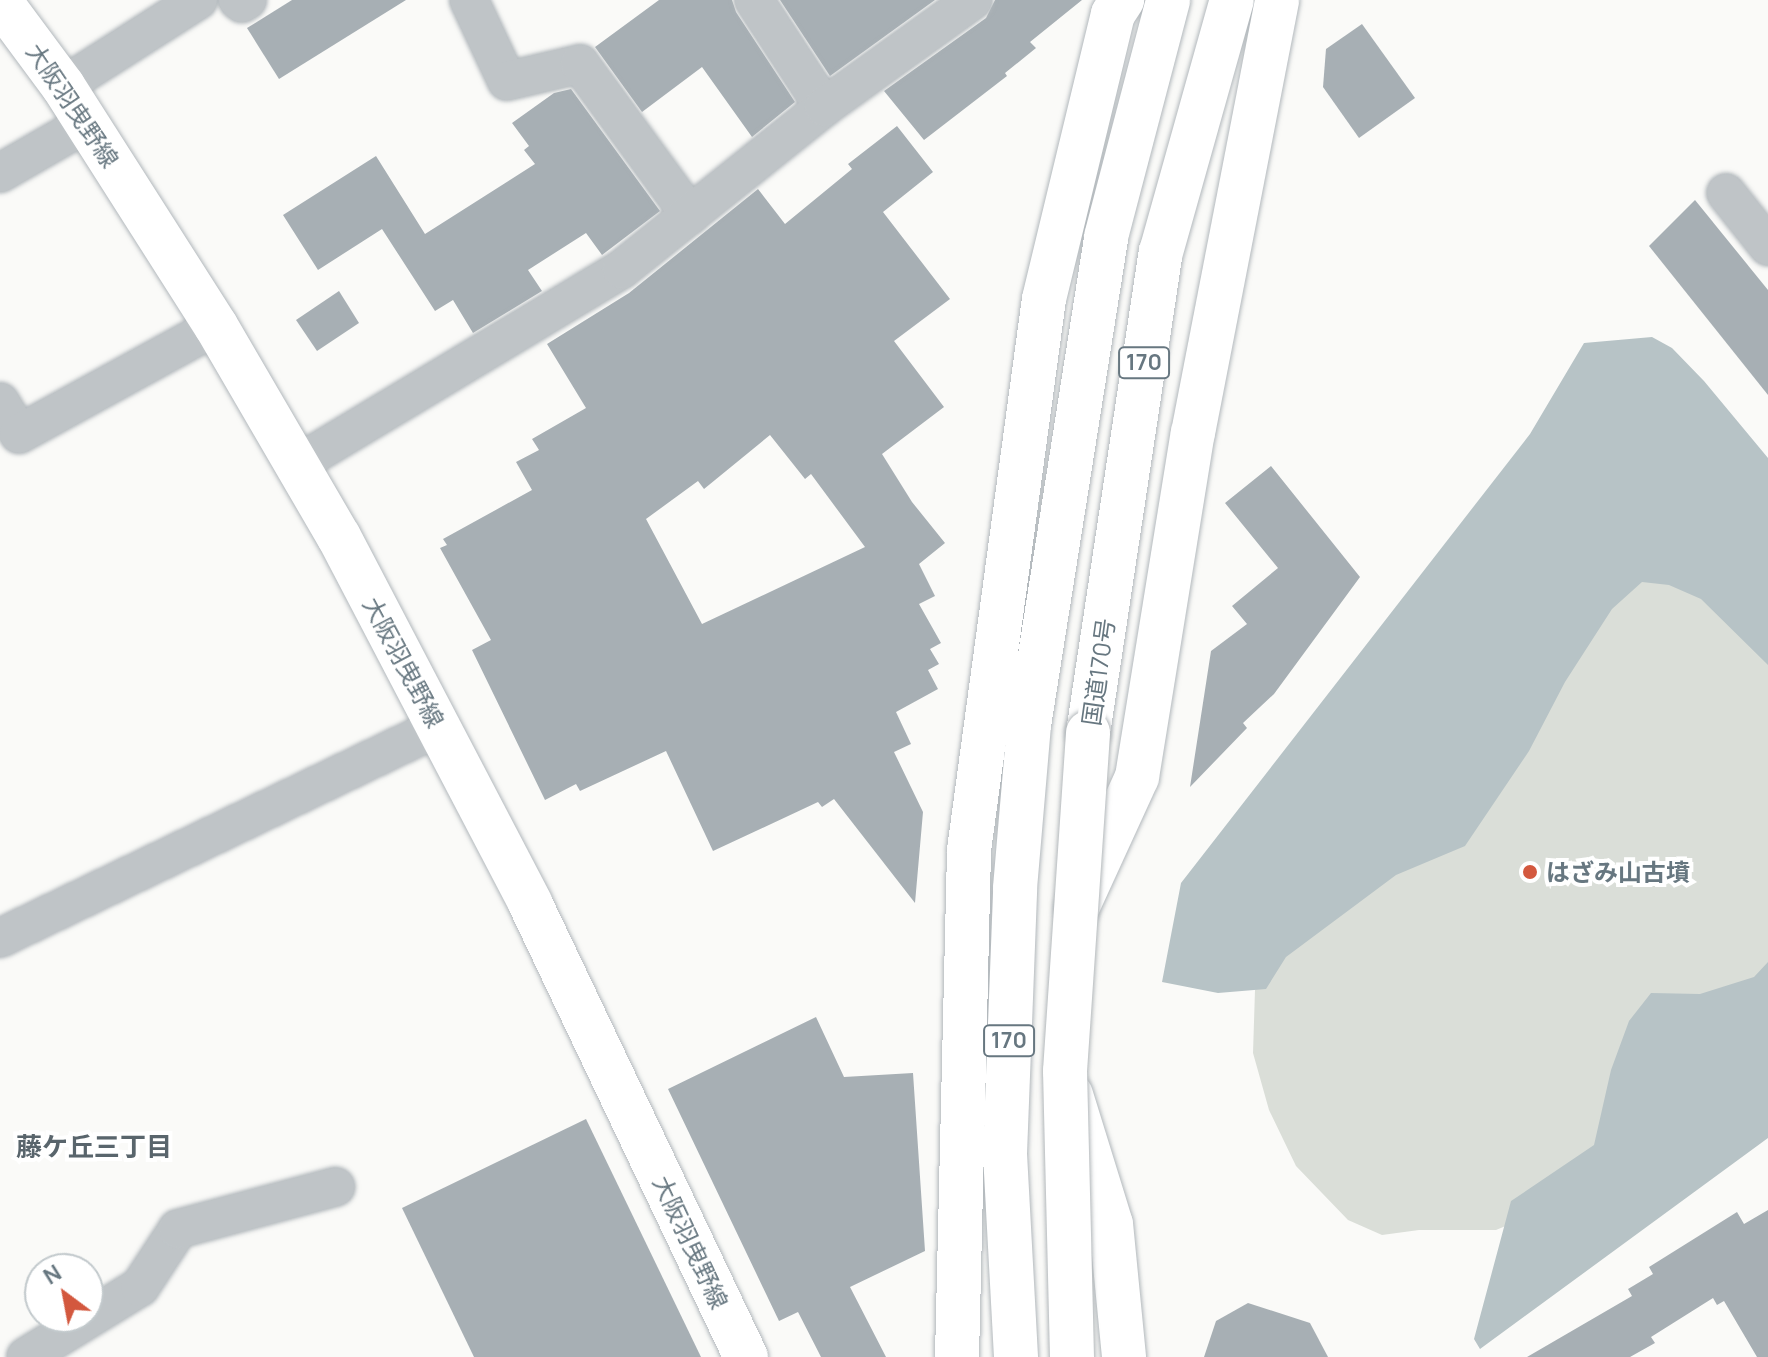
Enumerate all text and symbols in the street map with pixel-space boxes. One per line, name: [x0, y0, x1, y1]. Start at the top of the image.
street label: 大阪羽曳野線: [21, 37, 125, 173]
road number: 170: [1118, 345, 1170, 381]
street label: 大阪羽曳野線: [357, 592, 451, 732]
street label: 国道170号: [1076, 616, 1120, 728]
place label: はざみ山古墳: [1546, 858, 1690, 886]
marker: はざみ山古墳: [1521, 863, 1539, 881]
road number: 170: [983, 1023, 1035, 1059]
district label: 藤ケ丘三丁目: [16, 1131, 172, 1163]
street label: 大阪羽曳野線: [648, 1171, 734, 1313]
north arrow: [24, 1253, 104, 1333]
text: N: [38, 1257, 67, 1291]

